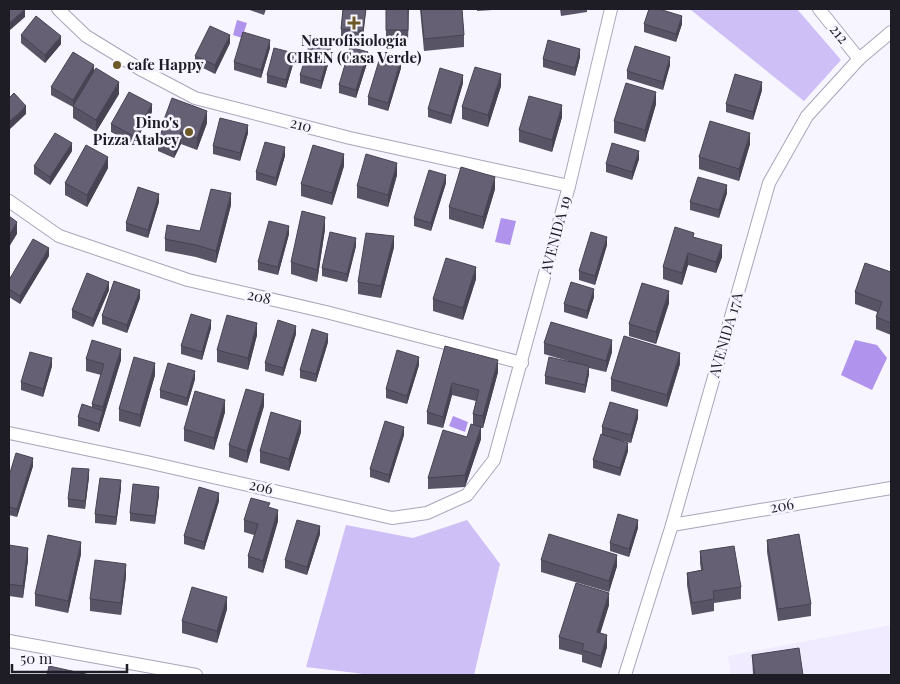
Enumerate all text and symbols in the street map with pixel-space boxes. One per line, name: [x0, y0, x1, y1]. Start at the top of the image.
marker: Neurofisiología CIREN (Casa Verde): [347, 16, 361, 30]
street label: 212: [826, 19, 854, 47]
place label: Neurofisiología CIREN (Casa Verde): [287, 30, 422, 67]
place label: cafe Happy: [127, 54, 204, 74]
marker: cafe Happy: [111, 59, 123, 71]
place label: Dino's Pizza Atabey: [93, 112, 179, 149]
street label: 210: [288, 112, 314, 136]
marker: Dino's Pizza Atabey: [183, 126, 195, 138]
street label: AVENIDA 19: [535, 194, 575, 277]
street label: 208: [245, 284, 273, 309]
street label: AVENIDA 17A: [703, 289, 747, 381]
street label: 206: [247, 474, 275, 499]
street label: 206: [768, 493, 796, 517]
scale bar: [12, 642, 128, 674]
text: 50 m: [20, 648, 53, 668]

